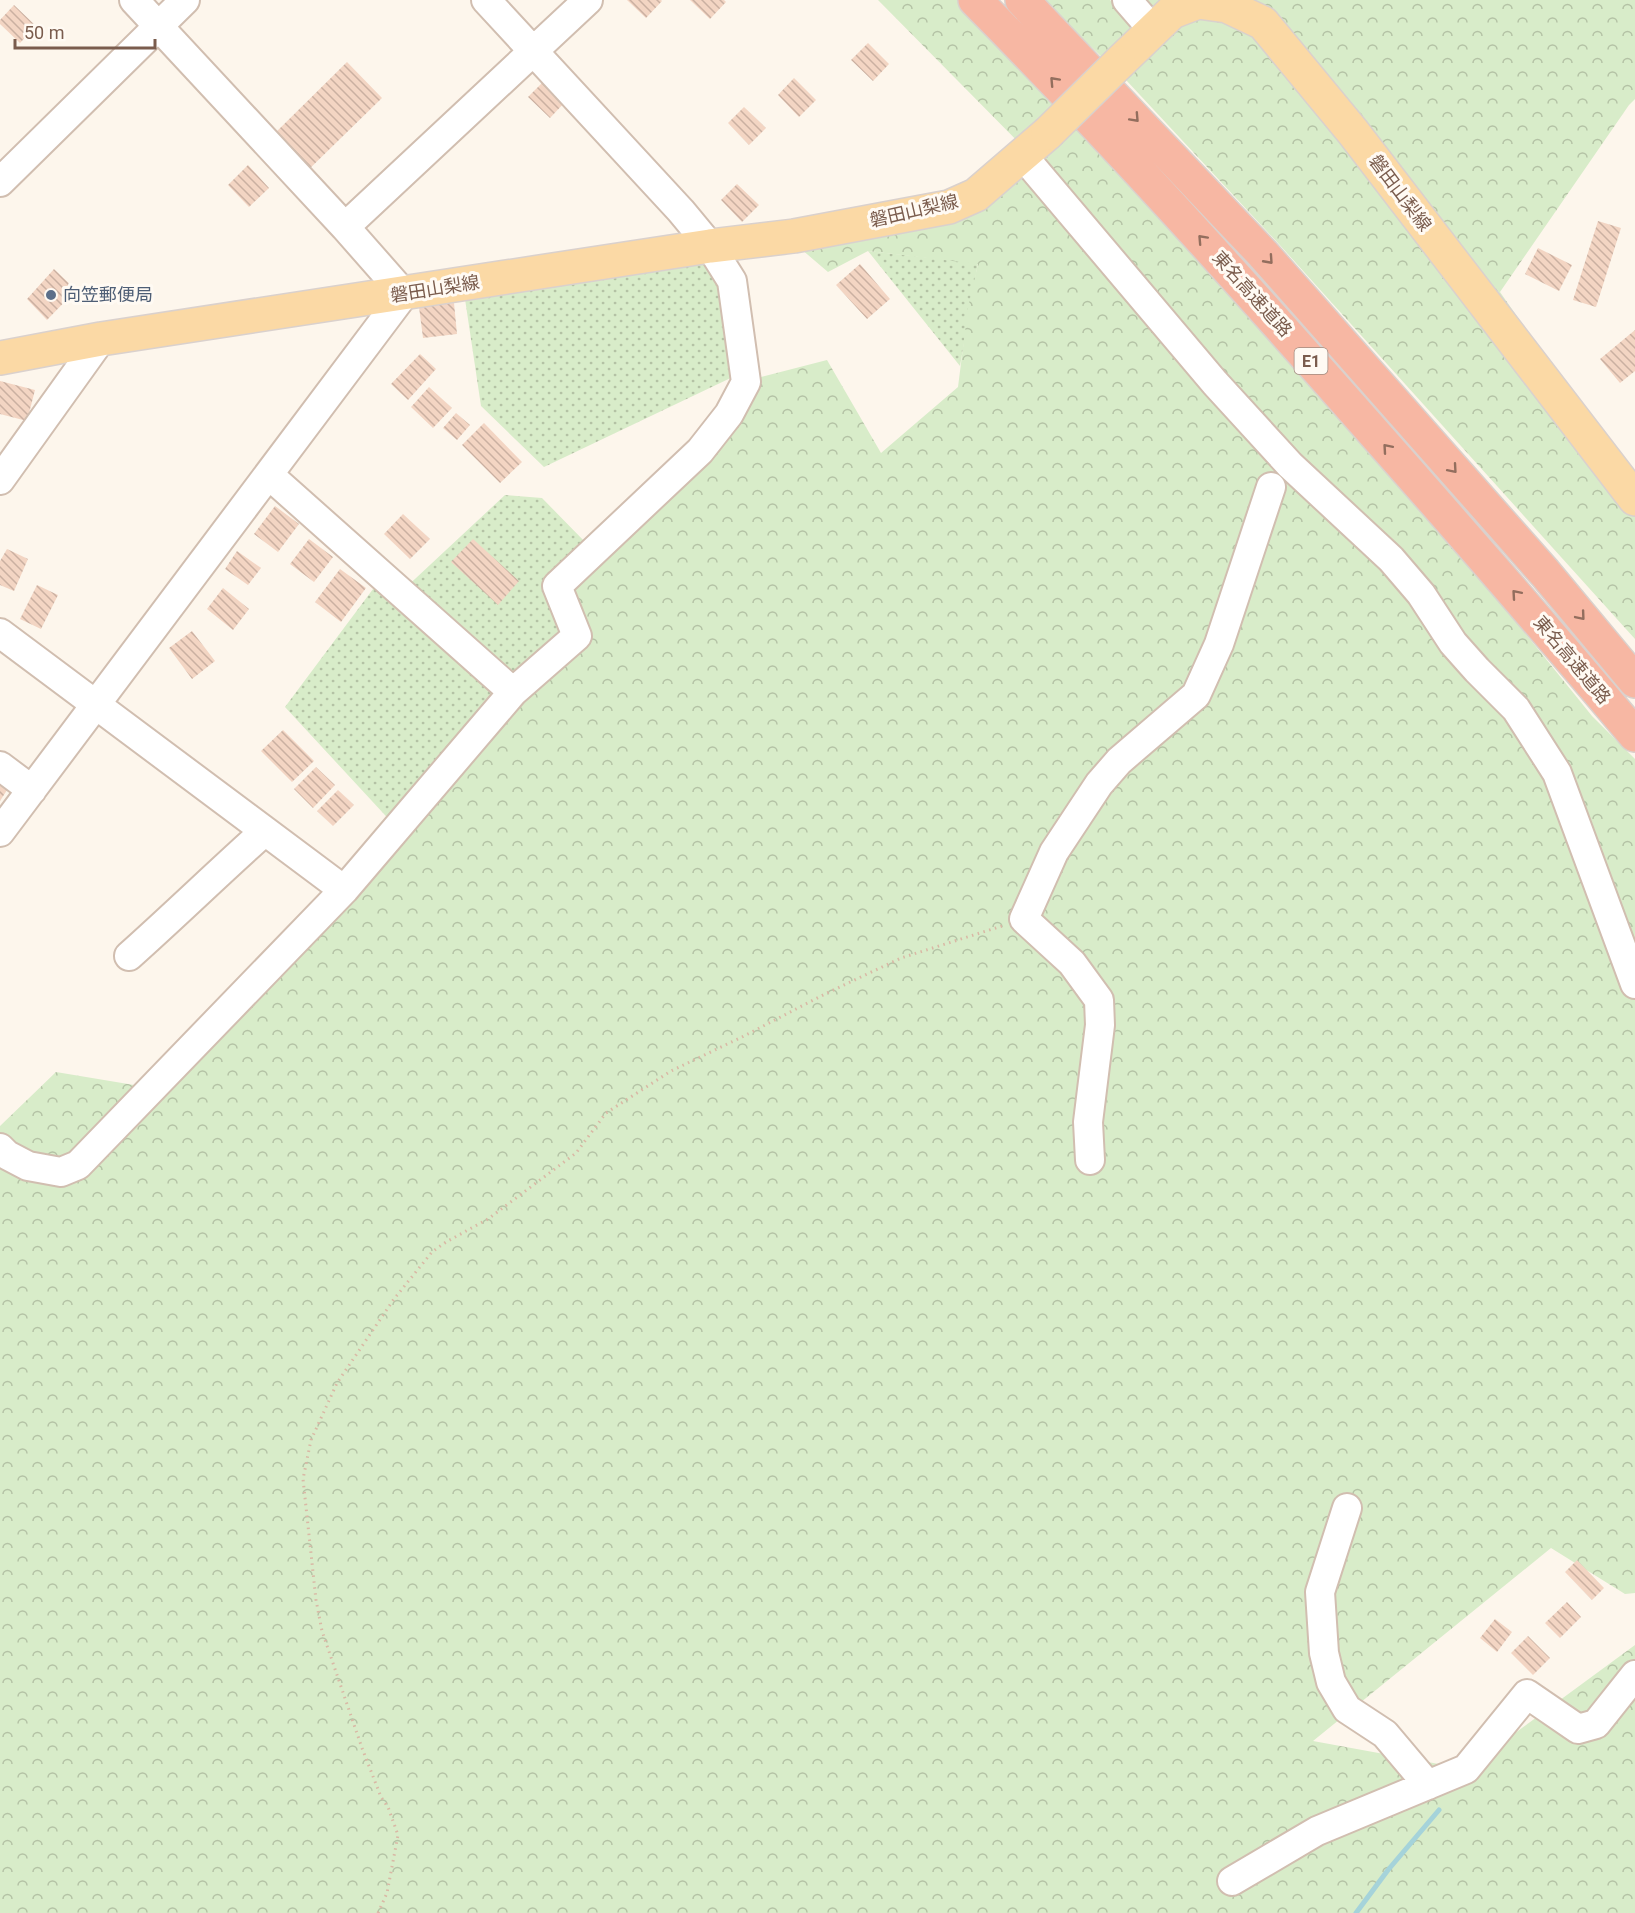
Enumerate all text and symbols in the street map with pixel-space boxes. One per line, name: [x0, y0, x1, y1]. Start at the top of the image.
scale bar: [15, 12, 154, 50]
text: 50 m: [24, 22, 64, 43]
one-way arrow: [1050, 78, 1061, 88]
one-way arrow: [1128, 112, 1139, 122]
street label: 磐田山梨線: [1365, 150, 1436, 235]
street label: 磐田山梨線: [868, 190, 960, 231]
one-way arrow: [1198, 235, 1209, 246]
street label: 東名高速道路: [1208, 247, 1296, 341]
one-way arrow: [1262, 253, 1273, 264]
street label: 磐田山梨線: [389, 271, 481, 306]
place label: 向笠郵便局: [63, 284, 153, 305]
marker: 向笠郵便局: [44, 288, 58, 302]
road number: E1: [1294, 348, 1328, 374]
one-way arrow: [1383, 444, 1394, 454]
one-way arrow: [1446, 462, 1457, 473]
one-way arrow: [1512, 590, 1523, 601]
one-way arrow: [1574, 610, 1585, 621]
street label: 東名高速道路: [1530, 612, 1615, 708]

